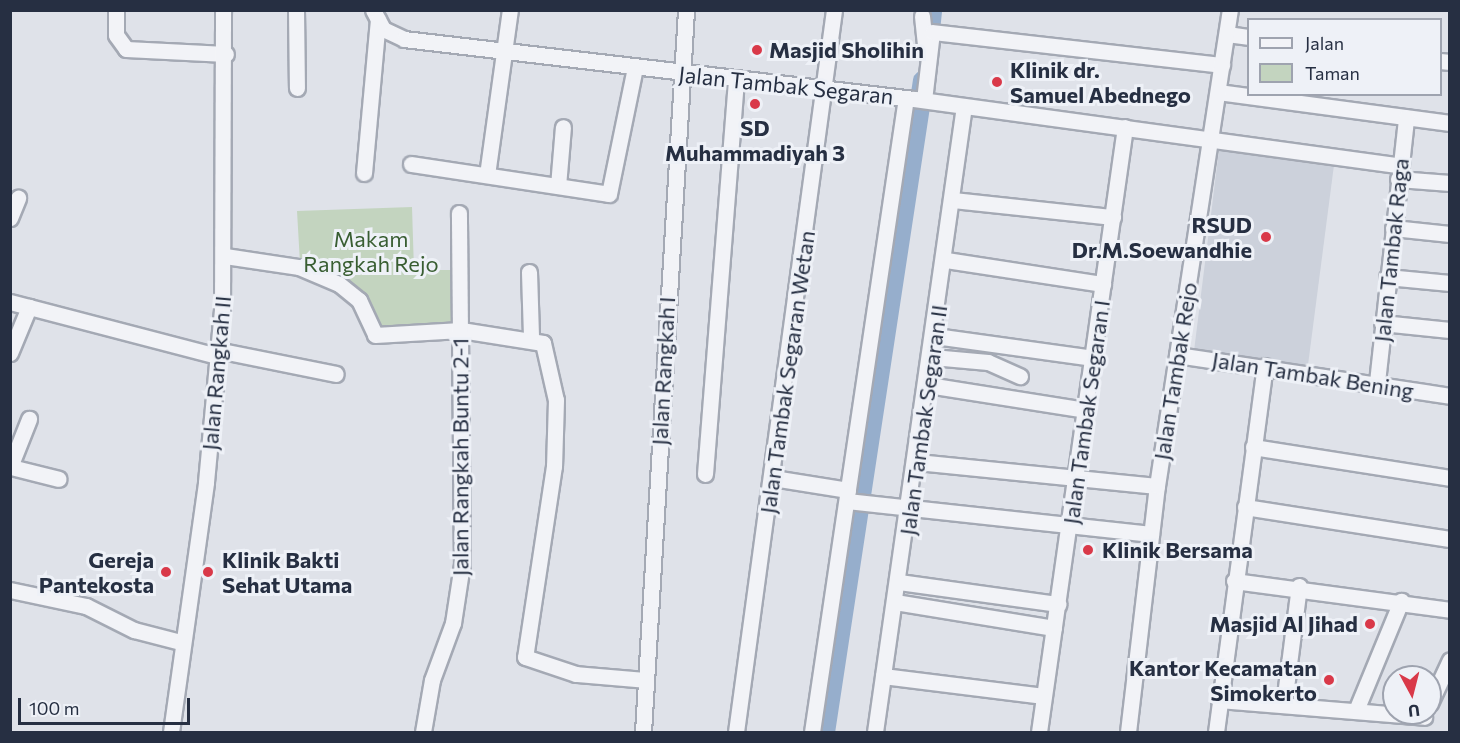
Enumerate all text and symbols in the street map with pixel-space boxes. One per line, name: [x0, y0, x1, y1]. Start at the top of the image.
legend: [1247, 18, 1442, 96]
text: Jalan: [1305, 32, 1344, 54]
place label: Masjid Sholihin: [769, 37, 924, 63]
marker: Masjid Sholihin: [750, 43, 764, 57]
place label: Klinik dr. Samuel Abednego: [1010, 56, 1191, 107]
street label: Jalan Tambak Segaran: [677, 61, 895, 109]
text: Taman: [1305, 62, 1360, 84]
marker: Klinik dr. Samuel Abednego: [988, 73, 1006, 91]
marker: SD Muhammadiyah 3: [748, 97, 762, 111]
place label: SD Muhammadiyah 3: [665, 114, 845, 166]
street label: Jalan Tambak Raga: [1368, 157, 1414, 343]
place label: RSUD Dr.M.Soewandhie: [1072, 211, 1252, 262]
park label: Makam Rangkah Rejo: [303, 225, 439, 276]
marker: RSUD Dr.M.Soewandhie: [1257, 228, 1275, 246]
street label: Jalan Tambak Segaran Wetan: [754, 229, 820, 515]
street label: Jalan Tambak Rejo: [1148, 280, 1202, 462]
street label: Jalan Rangkah II: [196, 295, 236, 451]
street label: Jalan Rangkah I: [646, 296, 680, 446]
street label: Jalan Tambak Segaran I: [1057, 298, 1115, 526]
street label: Jalan Tambak Segaran II: [894, 303, 952, 537]
street label: Jalan Rangkah Buntu 2-1: [447, 338, 473, 576]
street label: Jalan Tambak Bening: [1210, 346, 1416, 404]
place label: Klinik Bersama: [1102, 537, 1253, 563]
marker: Klinik Bersama: [1079, 541, 1097, 559]
place label: Gereja Pantekosta: [39, 546, 154, 598]
place label: Klinik Bakti Sehat Utama: [222, 546, 352, 598]
marker: Klinik Bakti Sehat Utama: [199, 563, 217, 581]
marker: Gereja Pantekosta: [159, 565, 173, 579]
place label: Masjid Al Jihad: [1210, 611, 1358, 637]
marker: Masjid Al Jihad: [1363, 617, 1377, 631]
place label: Kantor Kecamatan Simokerto: [1129, 654, 1317, 706]
north arrow: [1382, 665, 1442, 725]
marker: Kantor Kecamatan Simokerto: [1322, 673, 1336, 687]
scale bar: [21, 686, 194, 724]
text: 100 m: [29, 697, 79, 719]
text: U: [1407, 701, 1421, 722]

